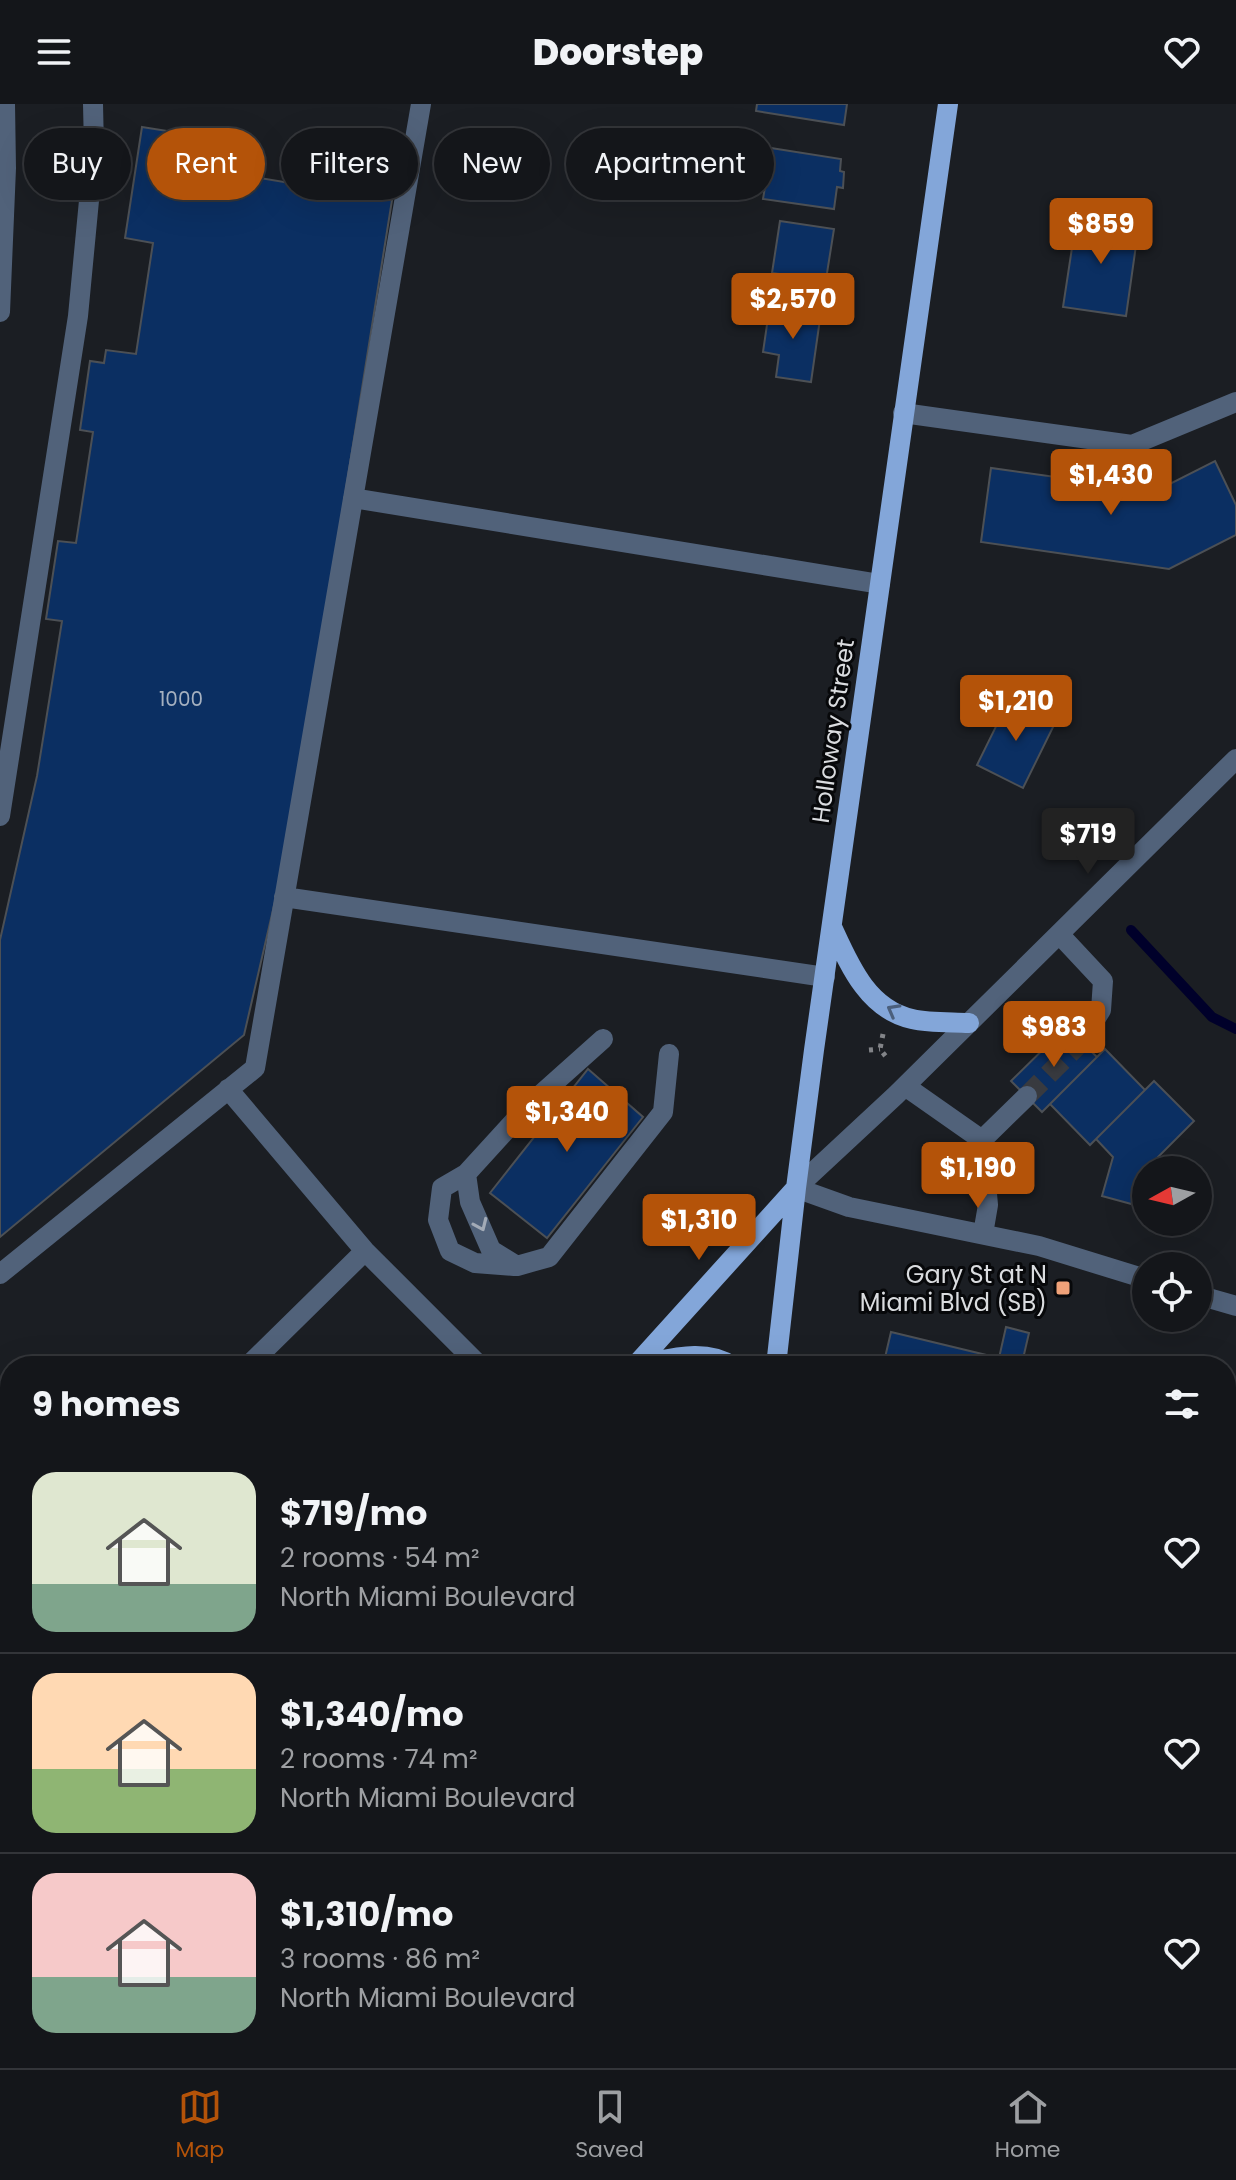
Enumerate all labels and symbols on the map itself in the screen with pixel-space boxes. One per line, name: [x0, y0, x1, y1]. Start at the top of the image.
pin: $859: [1054, 198, 1148, 266]
pin: $2,570: [728, 273, 858, 341]
pin: $1,430: [1046, 449, 1176, 517]
street label: Holloway Street: [804, 637, 862, 825]
pin: $1,210: [951, 675, 1081, 743]
house number: 1000: [159, 685, 203, 713]
pin: $719: [1041, 808, 1135, 876]
pin: $983: [1007, 1001, 1101, 1069]
one-way arrow: [887, 1005, 901, 1020]
pin: $1,340: [502, 1086, 632, 1154]
pin: $1,190: [913, 1142, 1043, 1210]
north arrow: [1132, 1156, 1212, 1236]
pin: $1,310: [634, 1194, 764, 1262]
one-way arrow: [471, 1217, 487, 1232]
place label: Gary St at N Miami Blvd (SB): [860, 1258, 1047, 1319]
marker: Gary St at N Miami Blvd (SB): [1054, 1279, 1072, 1297]

